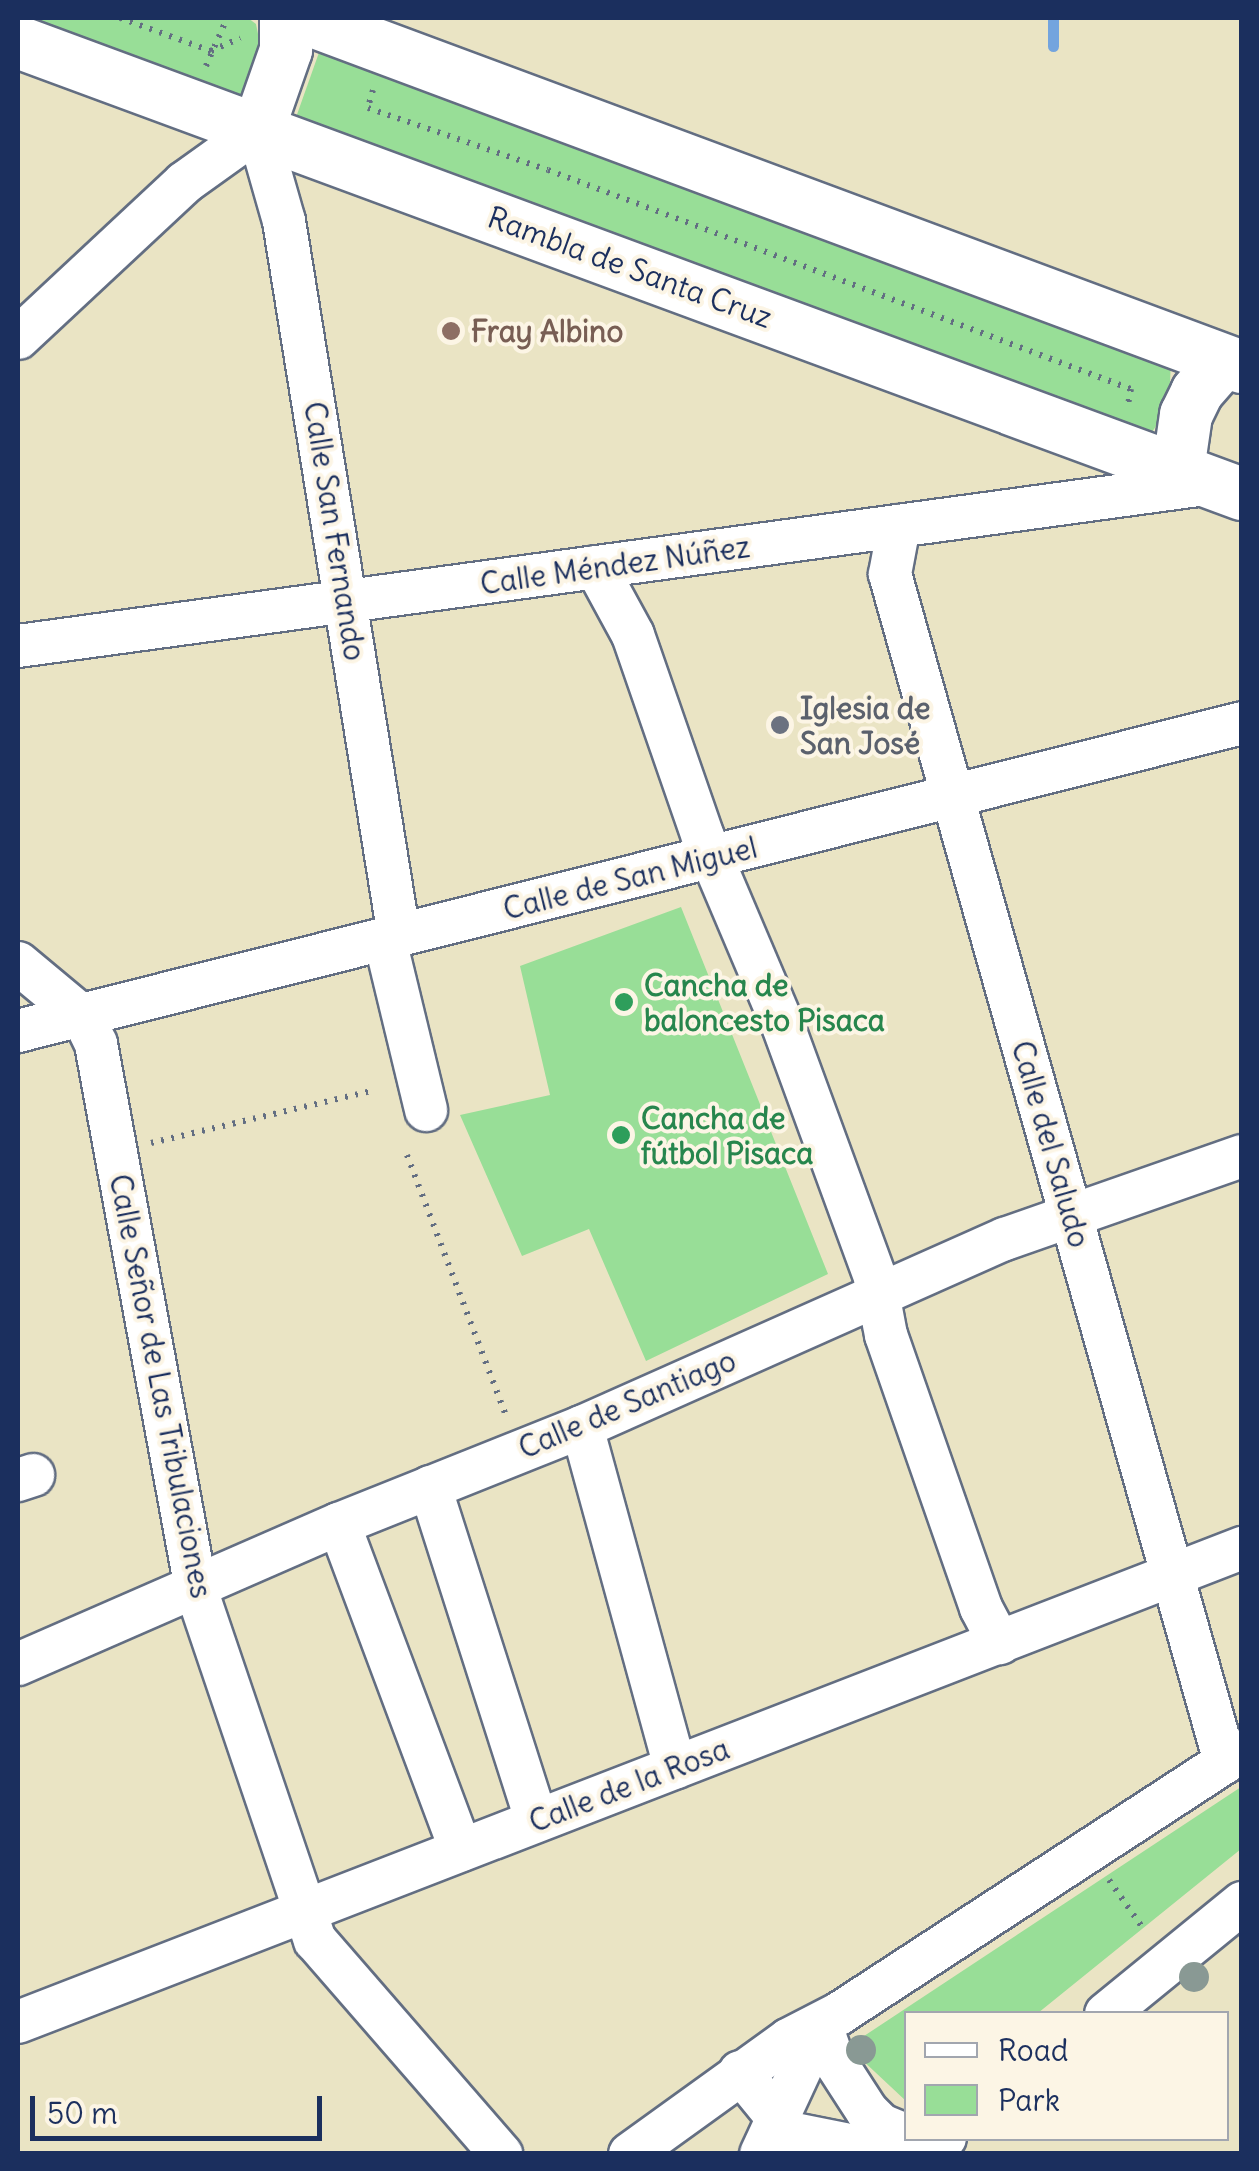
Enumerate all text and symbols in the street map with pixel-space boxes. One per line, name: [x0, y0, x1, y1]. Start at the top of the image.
street label: Rambla de Santa Cruz: [483, 199, 777, 335]
place label: Fray Albino: [471, 313, 623, 349]
marker: Fray Albino: [440, 320, 462, 342]
street label: Calle San Fernando: [297, 399, 373, 663]
street label: Calle Méndez Núñez: [478, 528, 752, 602]
place label: Iglesia de San José: [800, 690, 930, 760]
marker: Iglesia de San José: [769, 714, 791, 736]
street label: Calle de San Miguel: [499, 829, 761, 927]
place label: Cancha de baloncesto Pisaca: [644, 967, 885, 1038]
marker: Cancha de baloncesto Pisaca: [613, 991, 635, 1013]
street label: Calle del Saludo: [1004, 1037, 1098, 1251]
place label: Cancha de fútbol Pisaca: [641, 1100, 813, 1170]
marker: Cancha de fútbol Pisaca: [610, 1124, 632, 1146]
street label: Calle Señor de Las Tribulaciones: [102, 1171, 220, 1601]
street label: Calle de Santiago: [513, 1342, 741, 1466]
street label: Calle de la Rosa: [524, 1730, 734, 1840]
legend: [904, 2011, 1229, 2141]
text: Road: [998, 2031, 1068, 2069]
scale bar: [35, 2076, 328, 2138]
text: Park: [998, 2081, 1060, 2119]
text: 50 m: [47, 2094, 117, 2132]

